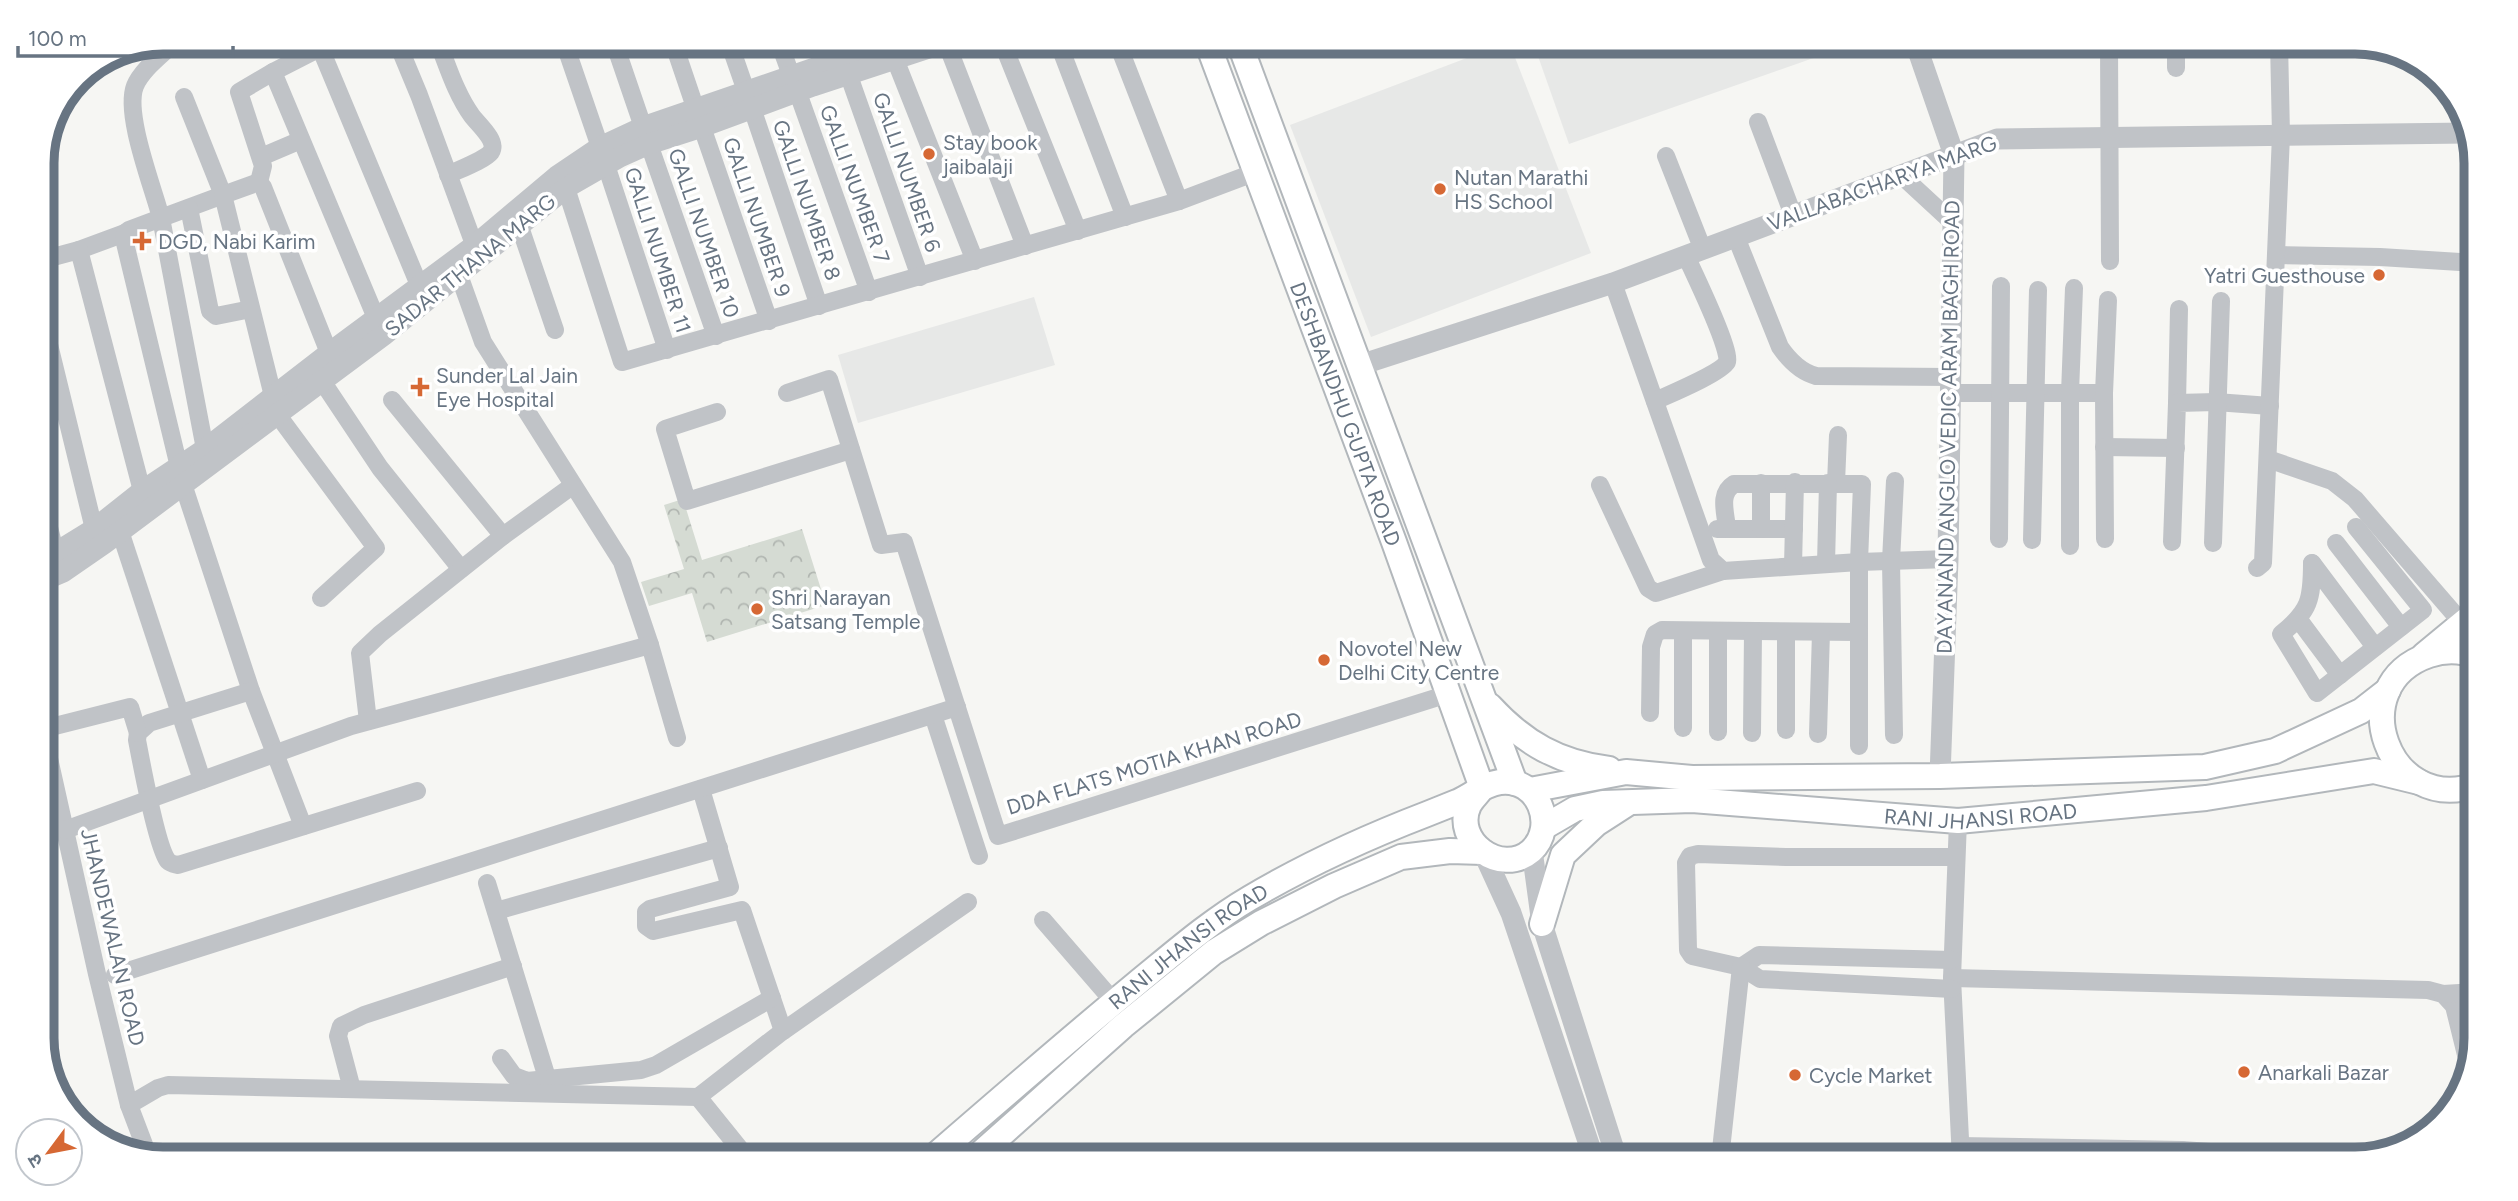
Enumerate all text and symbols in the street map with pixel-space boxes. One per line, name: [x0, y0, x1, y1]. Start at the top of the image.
scale bar: [18, 14, 233, 58]
text: 100 m: [28, 26, 87, 51]
street label: GALLI NUMBER 6: [868, 89, 946, 255]
street label: GALLI NUMBER 7: [815, 101, 895, 267]
street label: GALLI NUMBER 8: [768, 116, 846, 284]
place label: Stay book jaibalaji: [941, 130, 1038, 179]
street label: VALLABACHARYA MARG: [1764, 130, 2000, 236]
street label: GALLI NUMBER 9: [718, 134, 796, 300]
street label: GALLI NUMBER 10: [663, 145, 745, 321]
marker: Stay book jaibalaji: [921, 146, 937, 162]
street label: GALLI NUMBER 11: [619, 164, 697, 336]
place label: Nutan Marathi HS School: [1454, 165, 1588, 214]
marker: Nutan Marathi HS School: [1432, 181, 1448, 197]
street label: SADAR THANA MARG: [380, 188, 560, 342]
street label: DAYANAND ANGLO VEDIC ARAM BAGH ROAD: [1932, 200, 1964, 654]
place label: DGD, Nabi Karim: [158, 229, 315, 254]
marker: DGD, Nabi Karim: [132, 231, 152, 251]
place label: Yatri Guesthouse: [2204, 263, 2365, 288]
marker: Yatri Guesthouse: [2371, 267, 2387, 283]
street label: DESHBANDHU GUPTA ROAD: [1285, 278, 1407, 549]
place label: Sunder Lal Jain Eye Hospital: [436, 363, 578, 412]
marker: Sunder Lal Jain Eye Hospital: [410, 377, 430, 397]
place label: Shri Narayan Satsang Temple: [771, 585, 920, 634]
marker: Shri Narayan Satsang Temple: [749, 601, 765, 617]
place label: Novotel New Delhi City Centre: [1338, 636, 1499, 685]
marker: Novotel New Delhi City Centre: [1316, 652, 1332, 668]
street label: DDA FLATS MOTIA KHAN ROAD: [1003, 706, 1305, 820]
street label: RANI JHANSI ROAD: [1883, 798, 2078, 834]
street label: JHANDEWALAN ROAD: [76, 826, 150, 1048]
street label: RANI JHANSI ROAD: [1103, 878, 1272, 1014]
place label: Anarkali Bazar: [2258, 1060, 2389, 1085]
place label: Cycle Market: [1809, 1063, 1933, 1088]
marker: Anarkali Bazar: [2236, 1064, 2252, 1080]
marker: Cycle Market: [1787, 1067, 1803, 1083]
north arrow: [14, 1117, 84, 1187]
text: उ: [22, 1149, 48, 1172]

